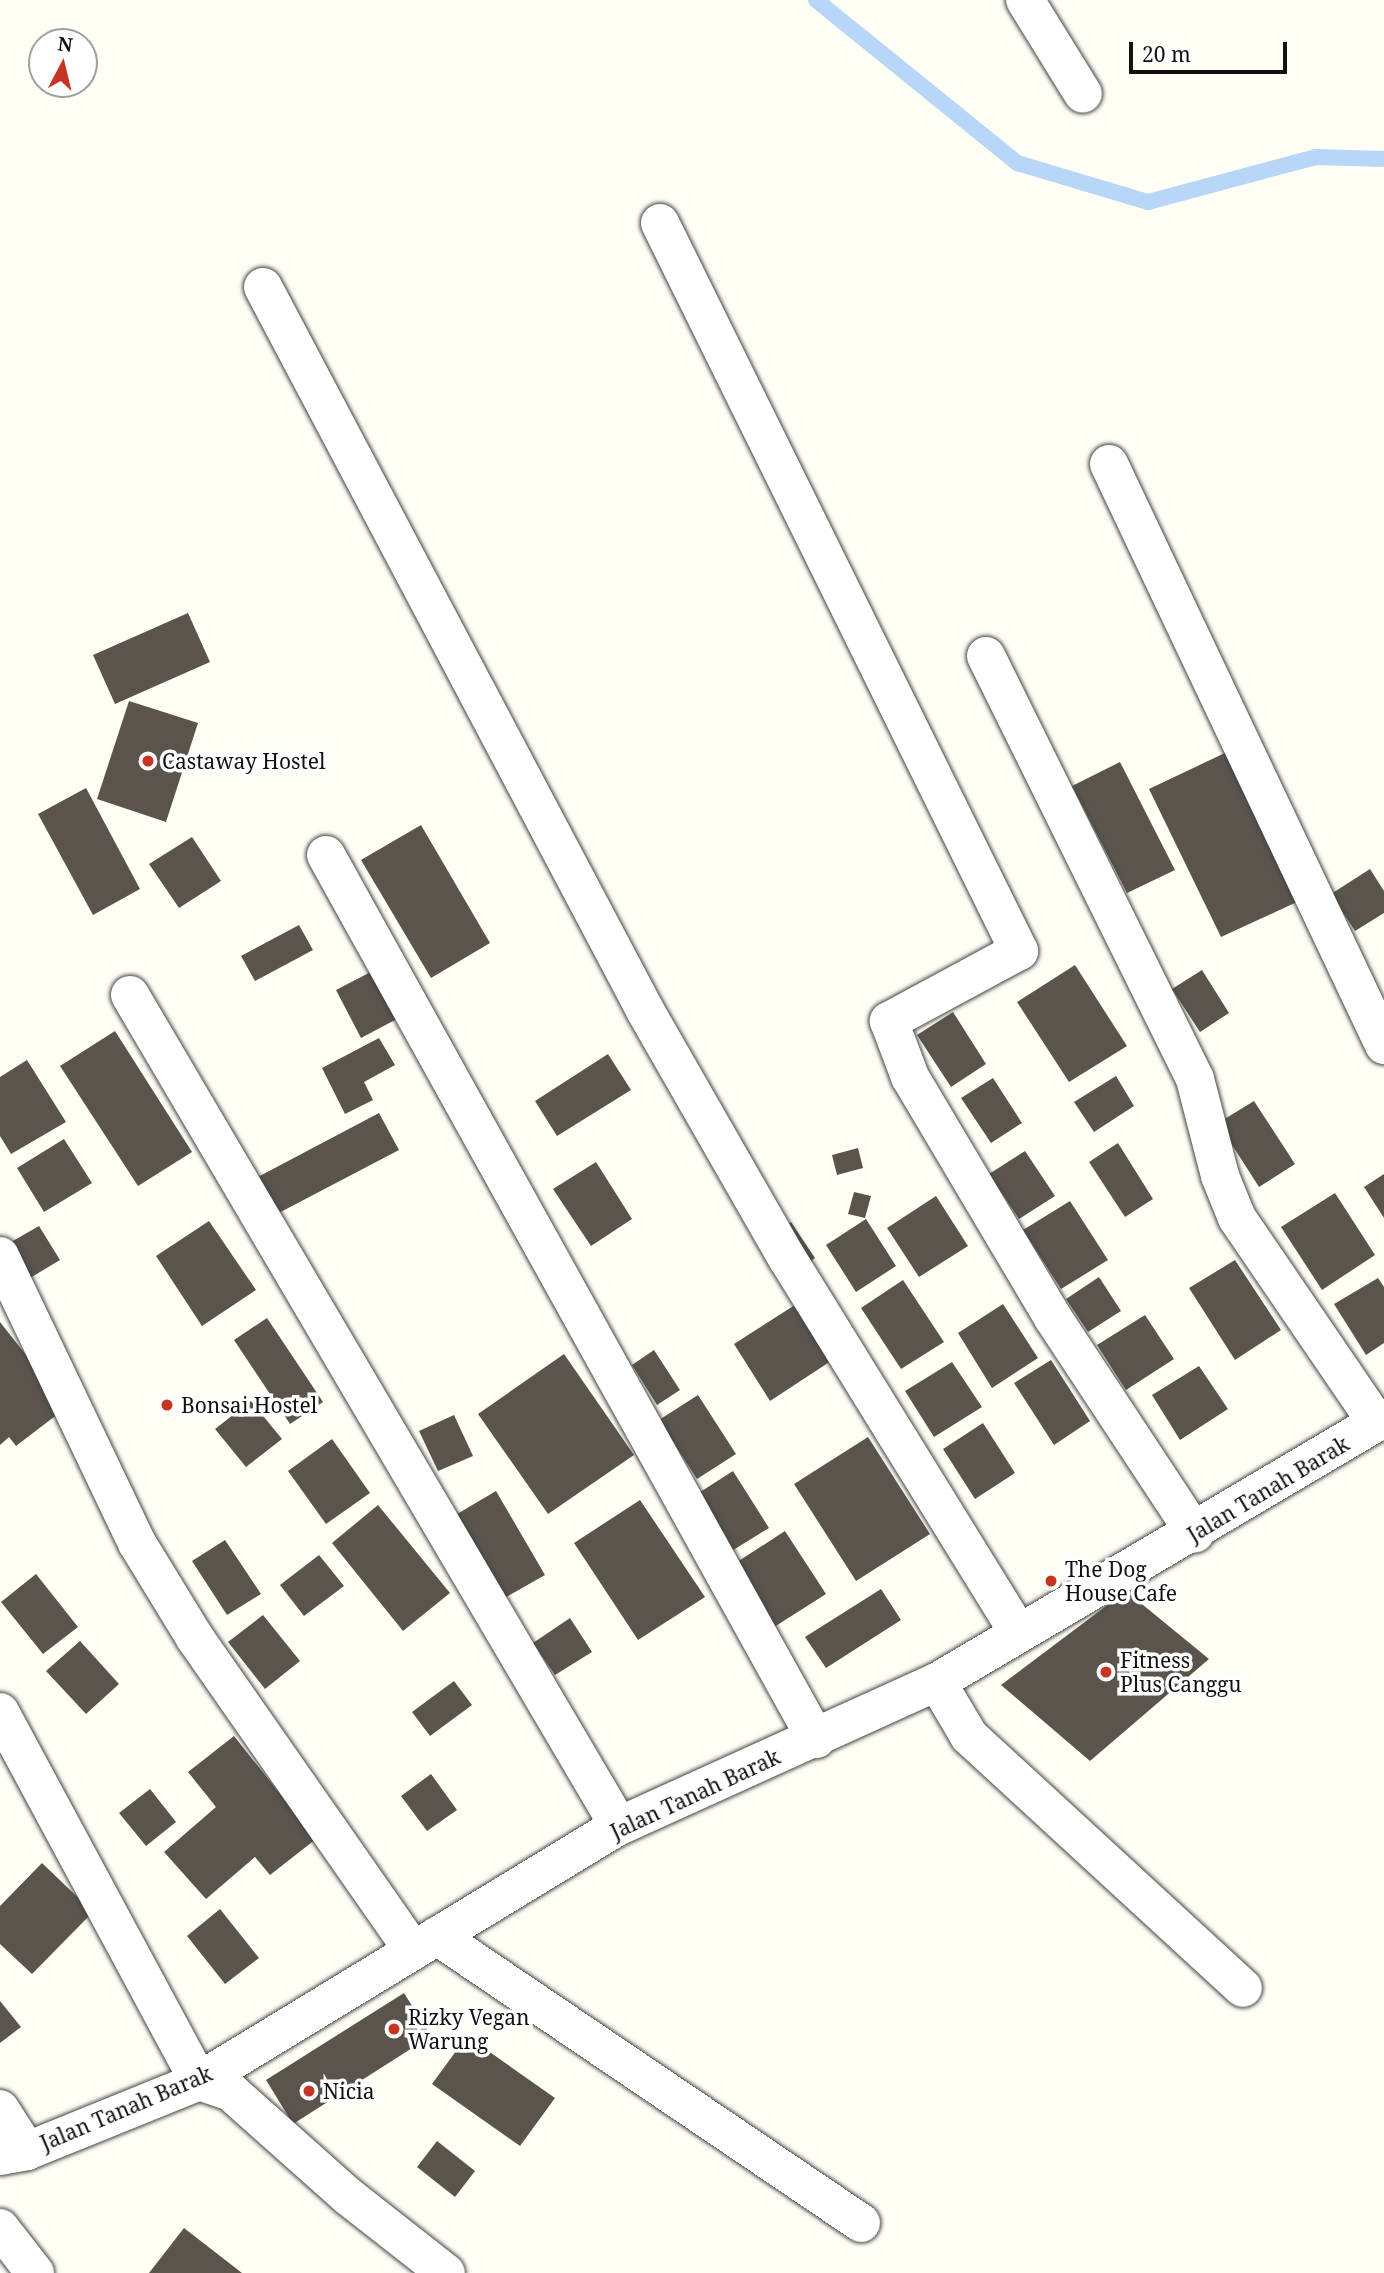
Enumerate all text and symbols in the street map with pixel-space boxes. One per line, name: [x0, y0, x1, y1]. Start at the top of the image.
north arrow: [28, 28, 98, 98]
scale bar: [1132, 28, 1290, 72]
text: N: [56, 30, 74, 58]
text: 20 m: [1142, 40, 1191, 68]
place label: Castaway Hostel: [162, 748, 326, 774]
marker: Castaway Hostel: [140, 753, 156, 769]
place label: Bonsai Hostel: [181, 1392, 317, 1418]
marker: Bonsai Hostel: [159, 1397, 175, 1413]
street label: Jalan Tanah Barak: [1183, 1431, 1353, 1547]
place label: The Dog House Cafe: [1065, 1556, 1177, 1606]
marker: The Dog House Cafe: [1043, 1573, 1059, 1589]
place label: Fitness Plus Canggu: [1120, 1647, 1242, 1697]
marker: Fitness Plus Canggu: [1098, 1664, 1114, 1680]
street label: Jalan Tanah Barak: [606, 1744, 784, 1844]
place label: Rizky Vegan Warung: [408, 2004, 530, 2054]
marker: Rizky Vegan Warung: [386, 2021, 402, 2037]
street label: Jalan Tanah Barak: [36, 2060, 216, 2156]
place label: Nicia: [323, 2078, 375, 2104]
marker: Nicia: [301, 2083, 317, 2099]

